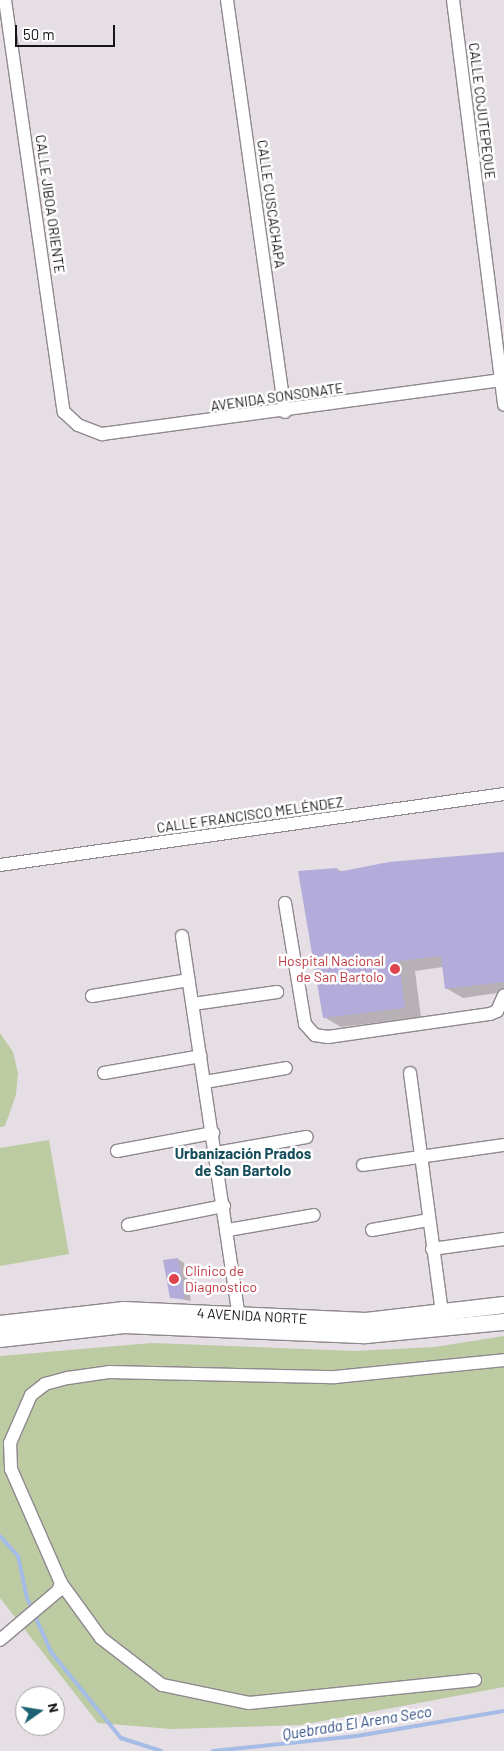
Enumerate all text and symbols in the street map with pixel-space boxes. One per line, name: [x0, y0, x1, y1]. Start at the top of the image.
scale bar: [18, 15, 118, 47]
text: 50 m: [23, 25, 55, 43]
street label: CALLE COJUTEPEQUE: [465, 42, 499, 180]
street label: CALLE JIBOA ORIENTE: [32, 134, 68, 274]
street label: CALLE CUSCACHAPA: [254, 139, 288, 269]
street label: AVENIDA SONSONATE: [210, 379, 344, 415]
street label: CALLE FRANCISCO MELÉNDEZ: [156, 794, 344, 836]
place label: Hospital Nacional de San Bartolo: [278, 953, 384, 986]
marker: Hospital Nacional de San Bartolo: [388, 962, 402, 976]
district label: Urbanización Prados de San Bartolo: [175, 1144, 311, 1179]
place label: Clinico de Diagnostico: [185, 1263, 257, 1295]
marker: Clinico de Diagnostico: [167, 1272, 181, 1286]
street label: 4 AVENIDA NORTE: [196, 1305, 308, 1327]
north arrow: [15, 1686, 65, 1736]
text: N: [45, 1701, 63, 1714]
water label: Quebrada El Arena Seco: [281, 1702, 433, 1744]

